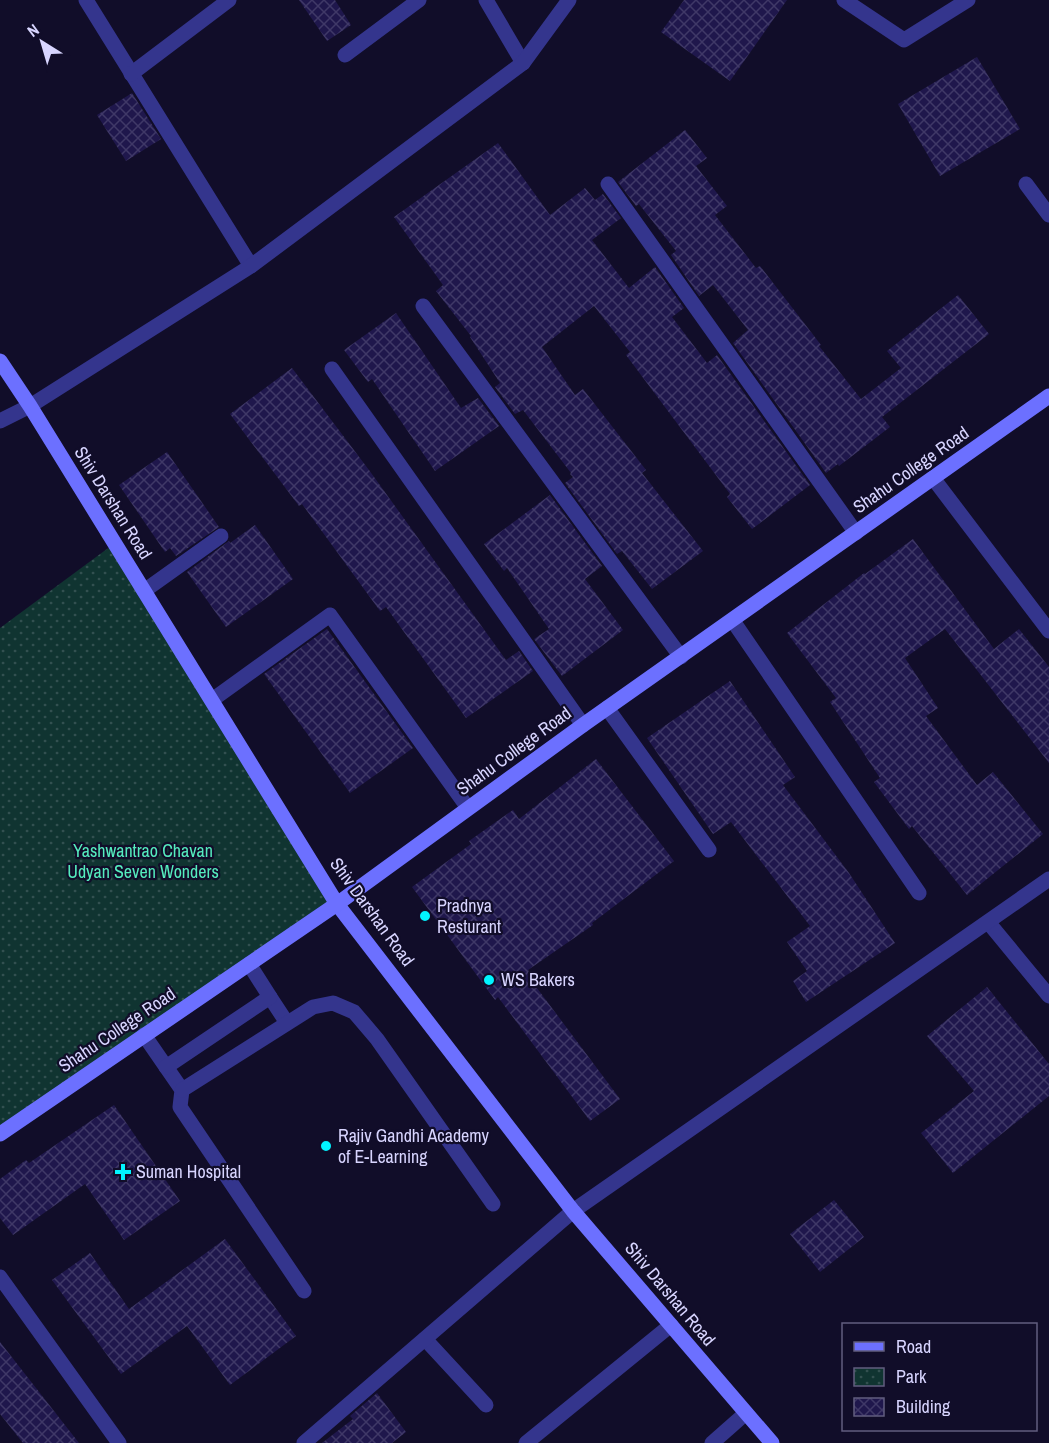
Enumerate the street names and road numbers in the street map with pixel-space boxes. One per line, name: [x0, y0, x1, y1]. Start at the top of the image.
street label: Shahu College Road: [848, 420, 974, 519]
street label: Shiv Darshan Road: [69, 441, 158, 564]
street label: Shahu College Road: [451, 700, 576, 801]
street label: Shiv Darshan Road: [324, 852, 420, 971]
street label: Shahu College Road: [53, 981, 180, 1078]
street label: Shiv Darshan Road: [619, 1236, 721, 1351]

